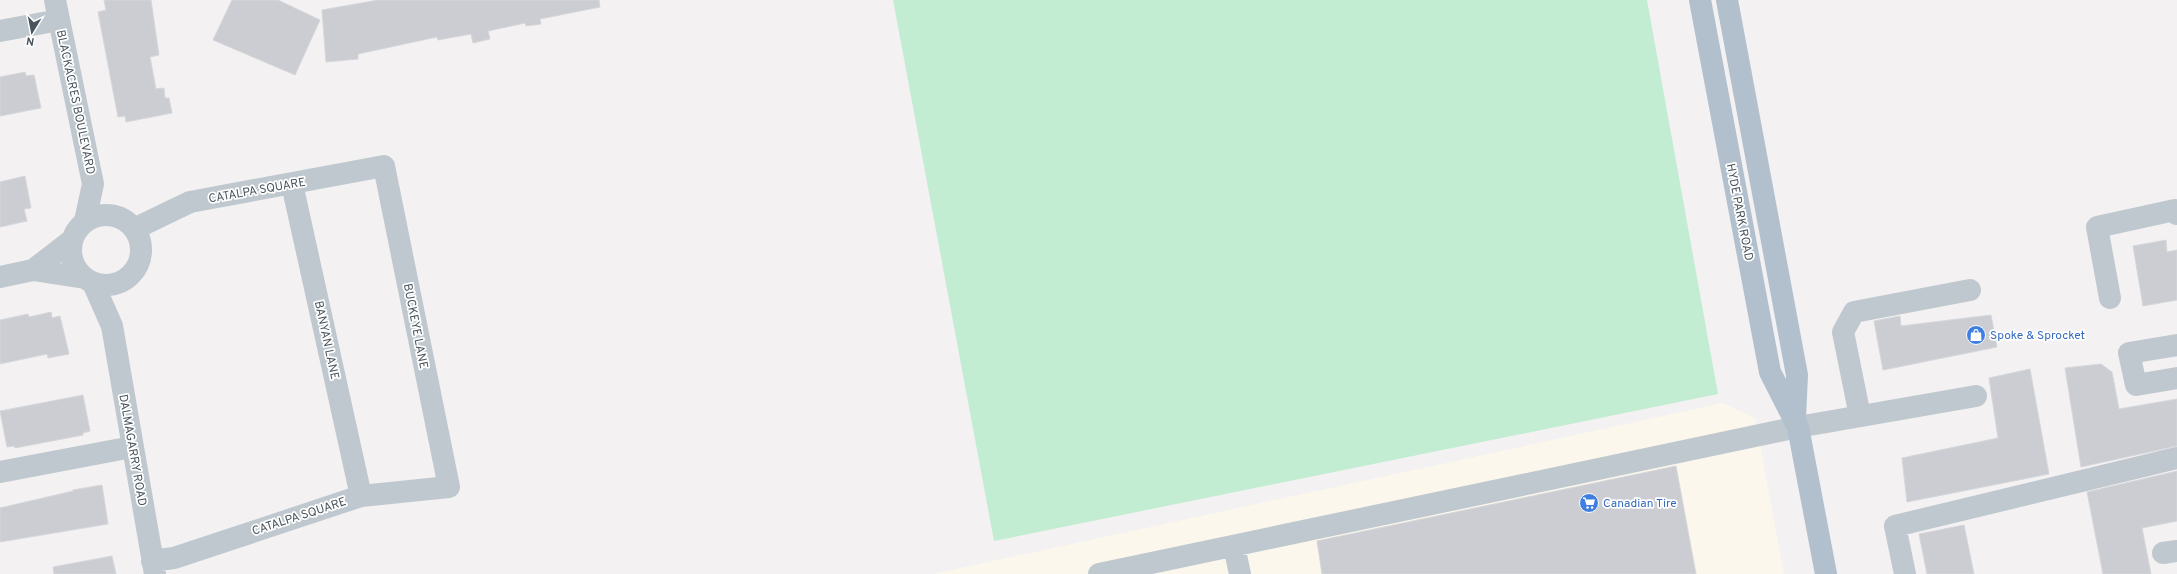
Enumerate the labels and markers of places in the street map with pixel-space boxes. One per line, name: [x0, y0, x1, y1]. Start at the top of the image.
shop icon: Spoke & Sprocket: [1965, 324, 1987, 346]
place label: Spoke & Sprocket: [1990, 328, 2085, 344]
supermarket icon: Canadian Tire: [1578, 492, 1600, 514]
place label: Canadian Tire: [1603, 496, 1677, 512]

